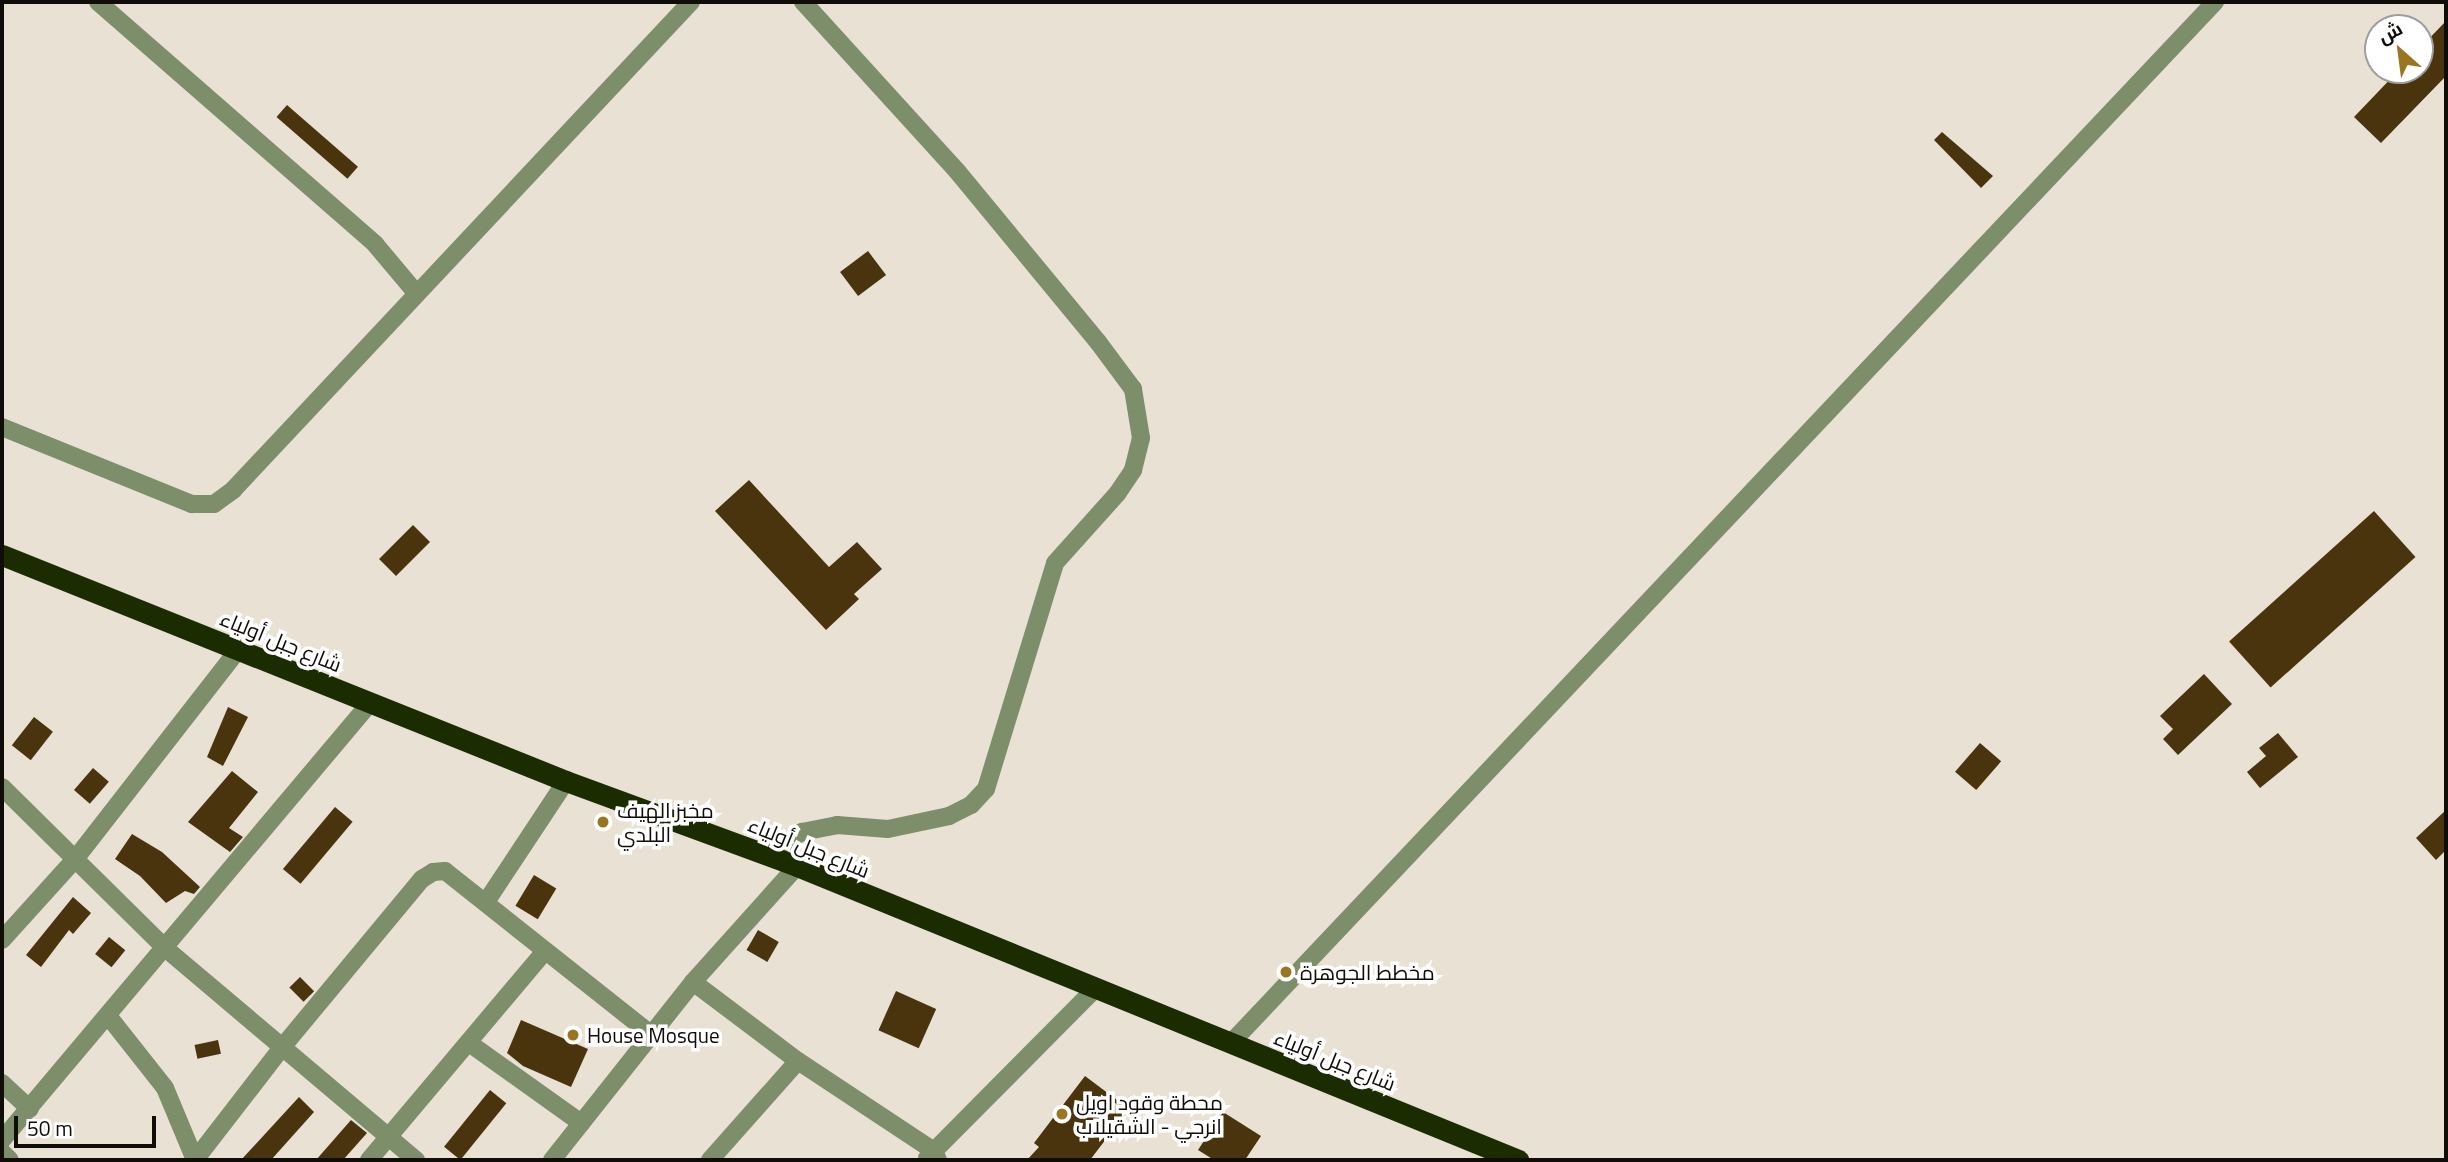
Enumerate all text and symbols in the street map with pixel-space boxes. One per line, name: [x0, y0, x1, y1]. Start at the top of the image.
text: ش: [2372, 13, 2407, 50]
north arrow: [2364, 14, 2434, 84]
street label: شارع جبل أولياء: [216, 605, 346, 677]
place label: مخبز الهيف البلدي: [617, 797, 714, 847]
street label: شارع جبل أولياء: [744, 811, 874, 883]
marker: مخبز الهيف البلدي: [595, 814, 611, 830]
place label: مخطط الجوهرة: [1300, 959, 1435, 985]
marker: مخطط الجوهرة: [1278, 964, 1294, 980]
place label: House Mosque: [587, 1022, 719, 1048]
street label: شارع جبل أولياء: [1270, 1024, 1400, 1096]
marker: House Mosque: [565, 1027, 581, 1043]
place label: محطة وقود اويل انرجي - الشقيلاب: [1076, 1089, 1223, 1139]
scale bar: [18, 1102, 159, 1146]
marker: محطة وقود اويل انرجي - الشقيلاب: [1054, 1106, 1070, 1122]
text: 50 m: [27, 1112, 73, 1144]

